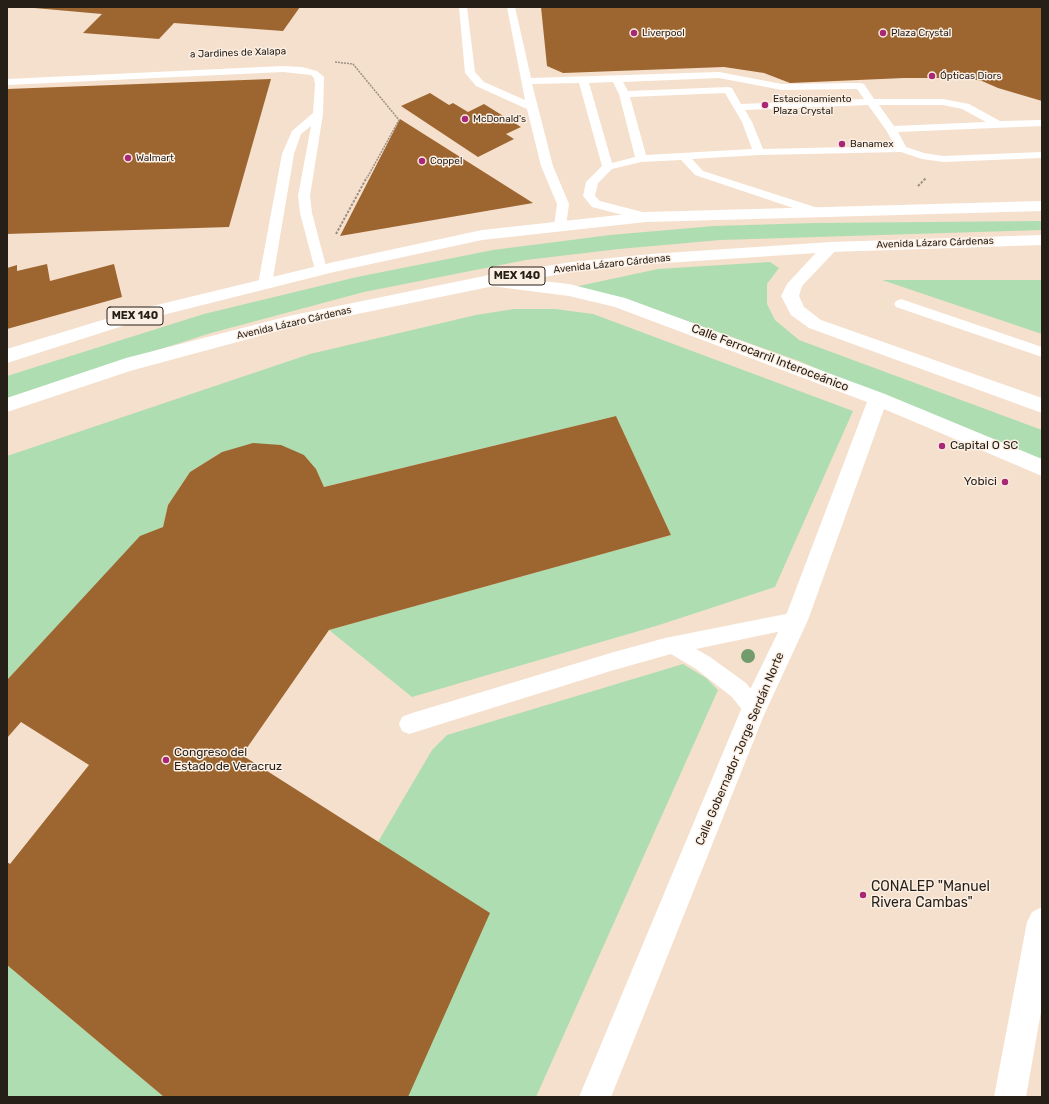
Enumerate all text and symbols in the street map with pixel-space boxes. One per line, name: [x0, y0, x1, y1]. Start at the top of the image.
place label: Liverpool: [642, 27, 685, 39]
place label: Plaza Crystal: [891, 27, 951, 39]
marker: Liverpool: [629, 28, 639, 38]
marker: Plaza Crystal: [878, 28, 888, 38]
street label: a Jardines de Xalapa: [190, 45, 286, 61]
place label: Ópticas Diors: [940, 70, 1002, 82]
marker: Ópticas Diors: [927, 71, 937, 81]
place label: Estacionamiento Plaza Crystal: [773, 93, 851, 116]
marker: Estacionamiento Plaza Crystal: [760, 100, 770, 110]
place label: McDonald's: [473, 113, 526, 125]
marker: McDonald's: [460, 114, 470, 124]
place label: Banamex: [850, 138, 894, 150]
marker: Banamex: [837, 139, 847, 149]
place label: Walmart: [136, 152, 174, 164]
marker: Walmart: [123, 153, 133, 163]
place label: Coppel: [430, 155, 462, 167]
marker: Coppel: [417, 156, 427, 166]
street label: Avenida Lázaro Cárdenas: [876, 235, 994, 251]
street label: Avenida Lázaro Cárdenas: [553, 252, 671, 276]
road number: MEX 140: [489, 267, 545, 285]
street label: Avenida Lázaro Cárdenas: [235, 304, 353, 342]
road number: MEX 140: [107, 307, 163, 325]
street label: Calle Ferrocarril Interoceánico: [689, 321, 851, 395]
place label: Capital O SC: [950, 439, 1018, 453]
marker: Capital O SC: [937, 441, 947, 451]
place label: Yobici: [964, 475, 997, 489]
marker: Yobici: [1000, 477, 1010, 487]
street label: Calle Gobernador Jorge Serdán Norte: [693, 650, 787, 848]
place label: Congreso del Estado de Veracruz: [174, 746, 282, 774]
marker: Congreso del Estado de Veracruz: [161, 755, 171, 765]
place label: CONALEP "Manuel Rivera Cambas": [871, 879, 990, 912]
marker: CONALEP "Manuel Rivera Cambas": [858, 890, 868, 900]

